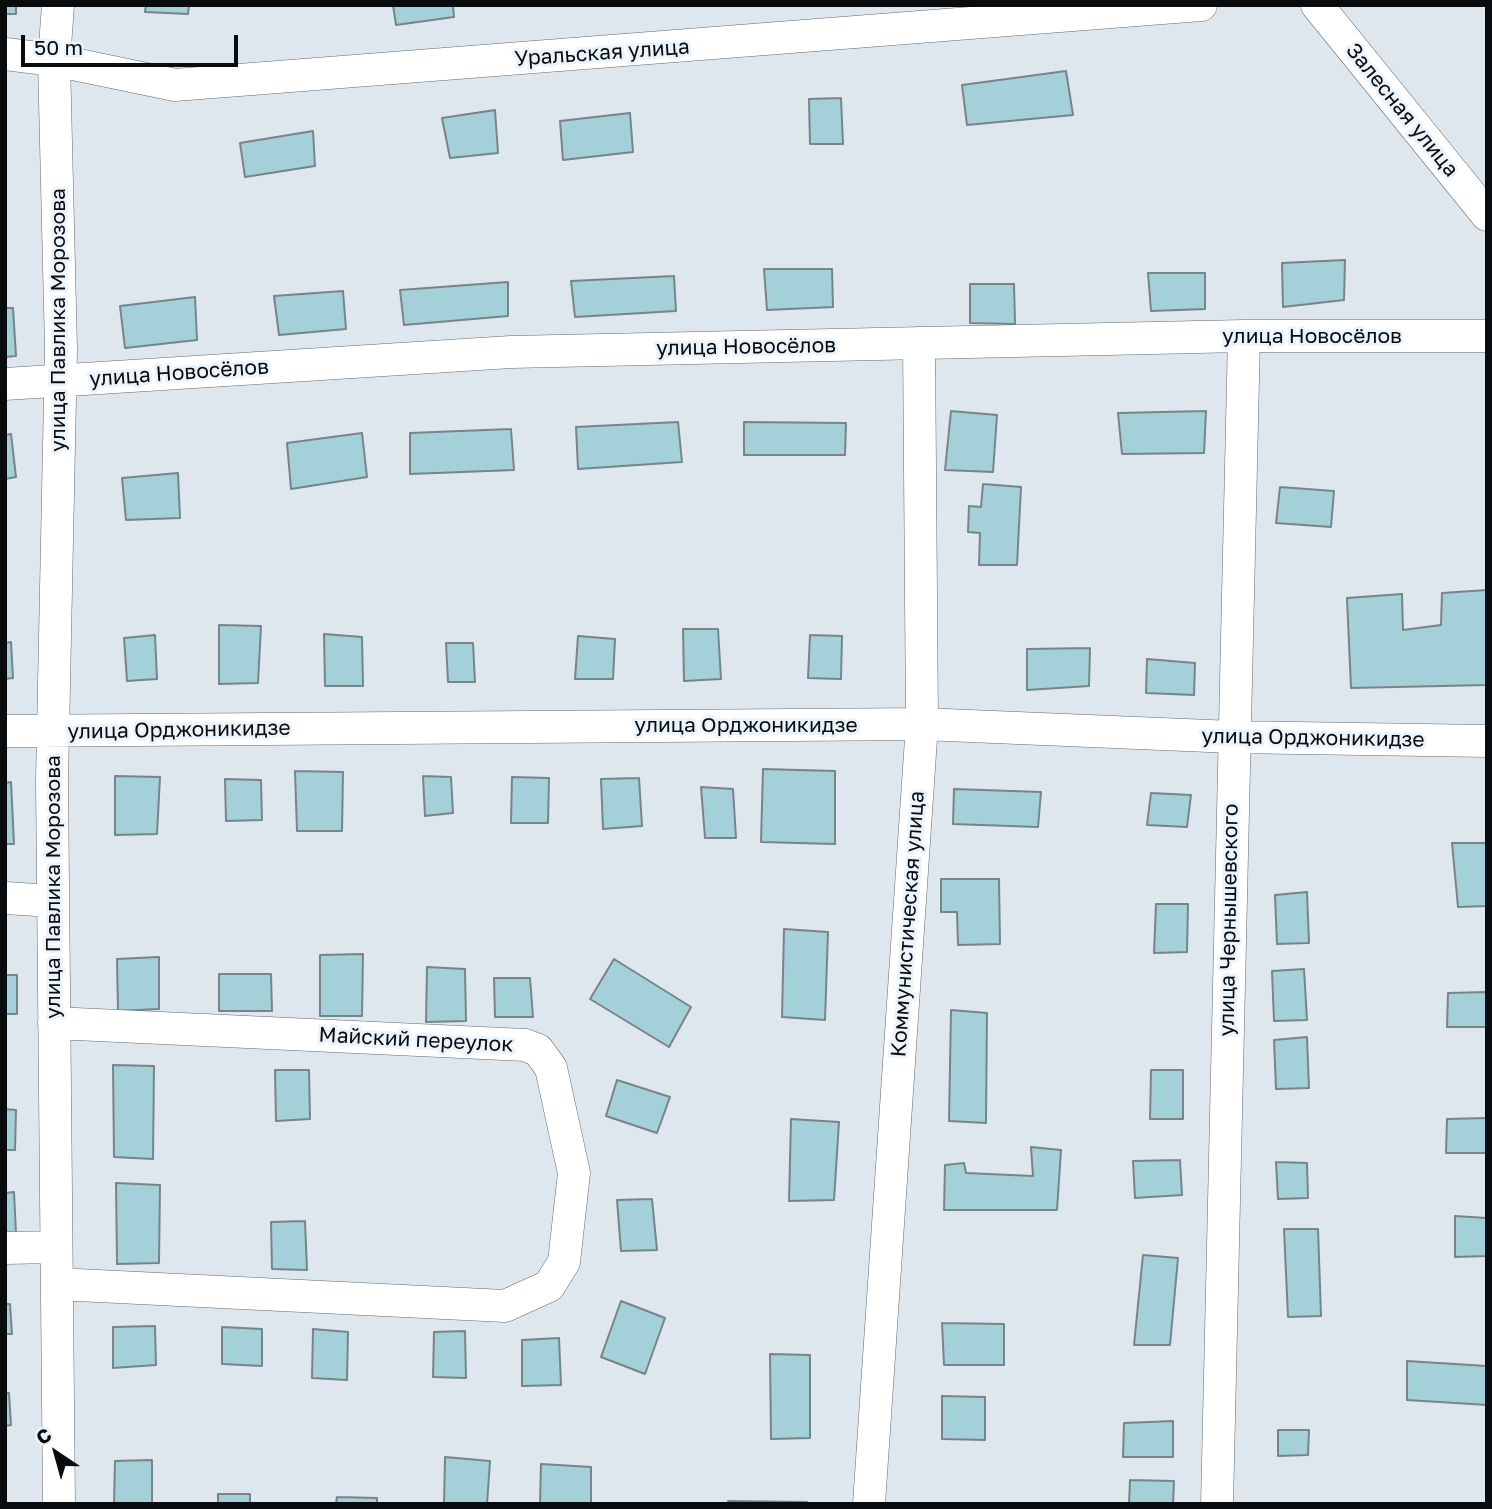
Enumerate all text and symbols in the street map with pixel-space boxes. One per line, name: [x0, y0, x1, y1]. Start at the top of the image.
scale bar: [24, 21, 242, 65]
text: 50 m: [34, 34, 83, 60]
street label: Уральская улица: [514, 34, 690, 72]
street label: Залесная улица: [1340, 38, 1464, 182]
street label: улица Павлика Морозова: [45, 188, 71, 452]
street label: улица Новосёлов: [1222, 323, 1402, 349]
street label: улица Новосёлов: [656, 333, 836, 361]
street label: улица Новосёлов: [88, 354, 270, 392]
street label: улица Орджоникидзе: [634, 712, 858, 738]
street label: улица Орджоникидзе: [67, 715, 291, 745]
street label: улица Орджоникидзе: [1201, 723, 1425, 753]
street label: улица Павлика Морозова: [40, 755, 66, 1019]
street label: Коммунистическая улица: [886, 790, 930, 1058]
street label: улица Чернышевского: [1214, 803, 1244, 1037]
street label: Майский переулок: [318, 1022, 514, 1058]
north arrow: [21, 1418, 91, 1488]
text: С: [31, 1422, 56, 1449]

